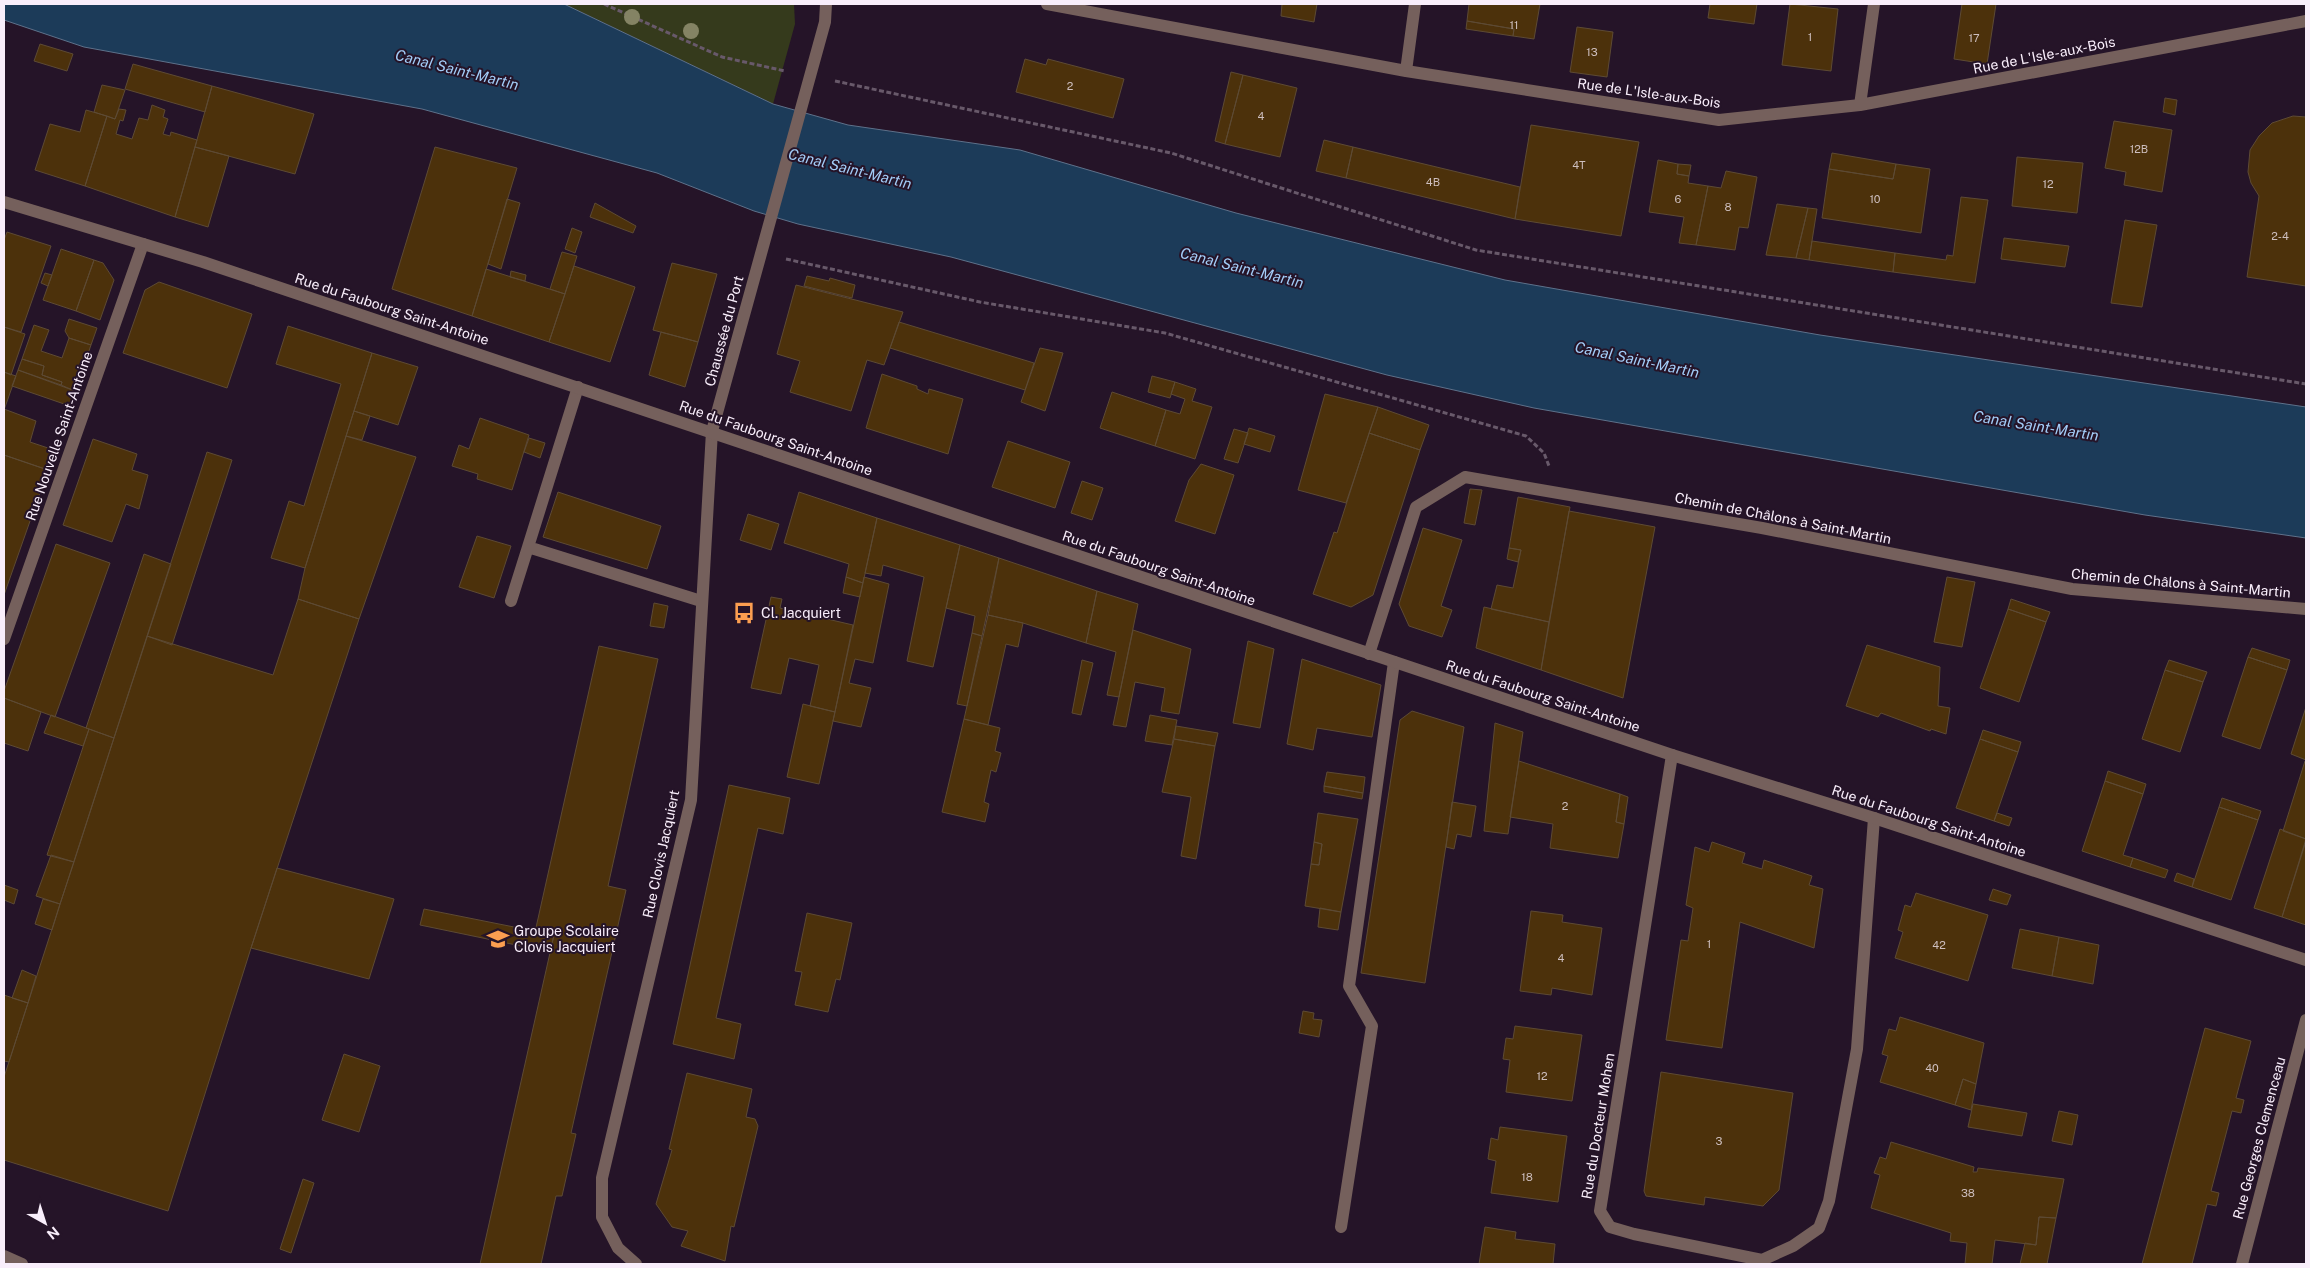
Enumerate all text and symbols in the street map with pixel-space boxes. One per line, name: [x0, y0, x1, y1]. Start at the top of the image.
house number: 11: [1510, 19, 1518, 31]
house number: 1: [1808, 31, 1812, 43]
house number: 17: [1968, 32, 1980, 44]
street label: Rue de L'Isle-aux-Bois: [1972, 33, 2116, 77]
water label: Canal Saint-Martin: [394, 46, 521, 93]
house number: 13: [1586, 46, 1598, 58]
street label: Rue de L'Isle-aux-Bois: [1576, 75, 1722, 111]
house number: 2: [1067, 80, 1074, 92]
house number: 4: [1258, 110, 1265, 122]
house number: 12B: [2130, 143, 2148, 155]
water label: Canal Saint-Martin: [787, 145, 914, 192]
house number: 4T: [1572, 159, 1586, 171]
house number: 4B: [1426, 176, 1440, 188]
house number: 12: [2042, 178, 2054, 190]
house number: 6: [1675, 193, 1682, 205]
house number: 10: [1869, 193, 1881, 205]
house number: 8: [1724, 201, 1732, 213]
house number: 2-4: [2271, 230, 2289, 242]
water label: Canal Saint-Martin: [1179, 244, 1306, 291]
street label: Rue du Faubourg Saint-Antoine: [293, 270, 491, 348]
street label: Chaussée du Port: [702, 274, 746, 388]
water label: Canal Saint-Martin: [1573, 338, 1701, 381]
street label: Rue Nouvelle Saint-Antoine: [22, 349, 96, 523]
street label: Rue du Faubourg Saint-Antoine: [677, 397, 875, 479]
water label: Canal Saint-Martin: [1972, 407, 2100, 444]
street label: Chemin de Châlons à Saint-Martin: [1673, 489, 1893, 547]
street label: Rue du Faubourg Saint-Antoine: [1060, 527, 1258, 609]
street label: Chemin de Châlons à Saint-Martin: [2071, 565, 2291, 601]
bus stop icon: Cl. Jacquiert: [731, 600, 757, 626]
place label: Cl. Jacquiert: [761, 605, 841, 621]
street label: Rue du Faubourg Saint-Antoine: [1444, 657, 1642, 735]
street label: Rue du Faubourg Saint-Antoine: [1830, 782, 2028, 860]
street label: Rue Clovis Jacquiert: [640, 789, 682, 919]
house number: 2: [1562, 800, 1569, 812]
place label: Groupe Scolaire Clovis Jacquiert: [514, 923, 619, 955]
school or university icon: Groupe Scolaire Clovis Jacquiert: [485, 926, 511, 952]
house number: 1: [1707, 938, 1711, 950]
house number: 42: [1932, 939, 1946, 951]
house number: 4: [1558, 952, 1565, 964]
street label: Rue du Docteur Mohen: [1579, 1052, 1617, 1200]
street label: Rue Georges Clemenceau: [2230, 1055, 2288, 1221]
house number: 40: [1925, 1062, 1939, 1074]
house number: 12: [1536, 1070, 1548, 1082]
house number: 3: [1716, 1135, 1723, 1147]
house number: 18: [1521, 1171, 1533, 1183]
house number: 38: [1961, 1187, 1975, 1199]
north arrow: [20, 1198, 70, 1248]
text: N: [44, 1223, 62, 1243]

